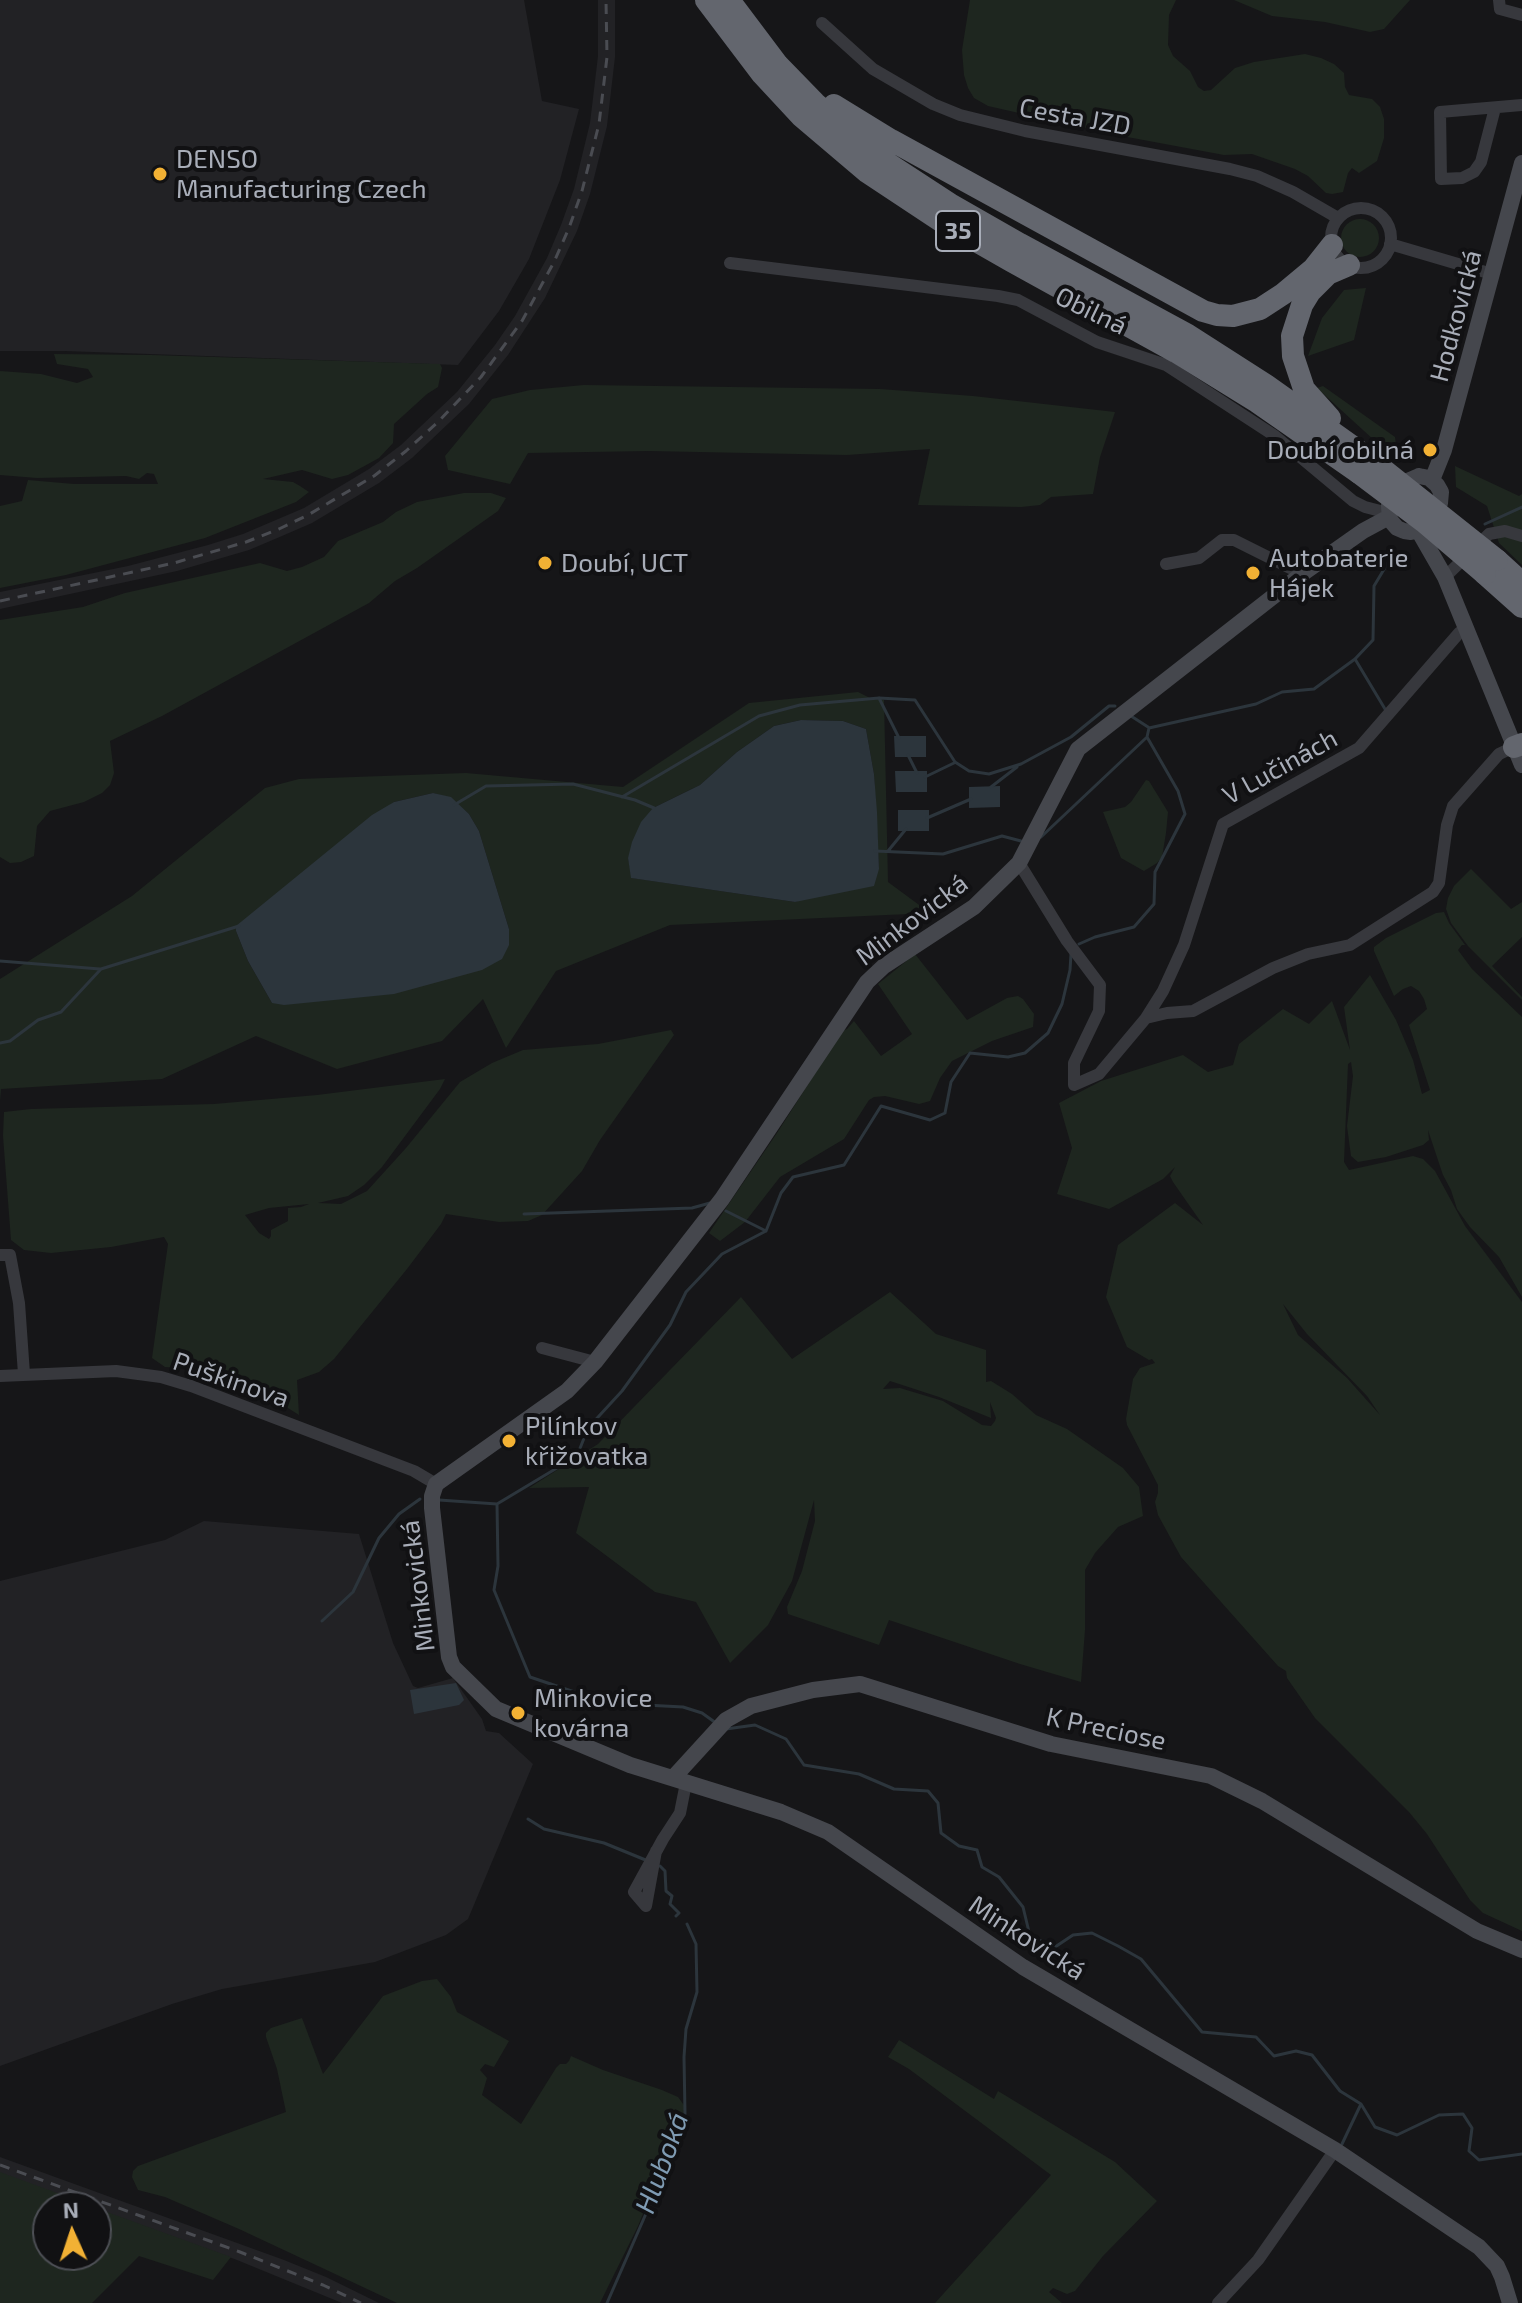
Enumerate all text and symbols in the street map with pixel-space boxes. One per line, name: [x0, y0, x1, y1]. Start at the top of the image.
street label: Cesta JZD: [1017, 92, 1133, 142]
place label: DENSO Manufacturing Czech: [176, 143, 427, 204]
marker: DENSO Manufacturing Czech: [151, 165, 169, 183]
road number: 35: [936, 211, 980, 251]
street label: Hodkovická: [1423, 247, 1489, 385]
street label: Obilná: [1050, 280, 1132, 342]
place label: Doubí obilná: [1267, 434, 1414, 466]
marker: Doubí obilná: [1421, 441, 1439, 459]
place label: Autobaterie Hájek: [1269, 542, 1408, 604]
place label: Doubí, UCT: [561, 547, 688, 579]
marker: Doubí, UCT: [536, 554, 554, 572]
marker: Autobaterie Hájek: [1244, 564, 1262, 582]
street label: V Lučinách: [1217, 723, 1343, 811]
street label: Minkovická: [850, 868, 974, 972]
street label: Puškinova: [169, 1346, 293, 1414]
place label: Pilínkov křižovatka: [525, 1410, 648, 1472]
marker: Pilínkov křižovatka: [500, 1432, 518, 1450]
street label: Minkovická: [394, 1518, 442, 1654]
place label: Minkovice kovárna: [534, 1682, 653, 1744]
street label: K Preciose: [1043, 1701, 1169, 1757]
marker: Minkovice kovárna: [509, 1704, 527, 1722]
street label: Minkovická: [963, 1889, 1091, 1987]
water label: Hluboká: [628, 2108, 696, 2218]
north arrow: [32, 2191, 112, 2271]
text: N: [62, 2196, 79, 2222]

